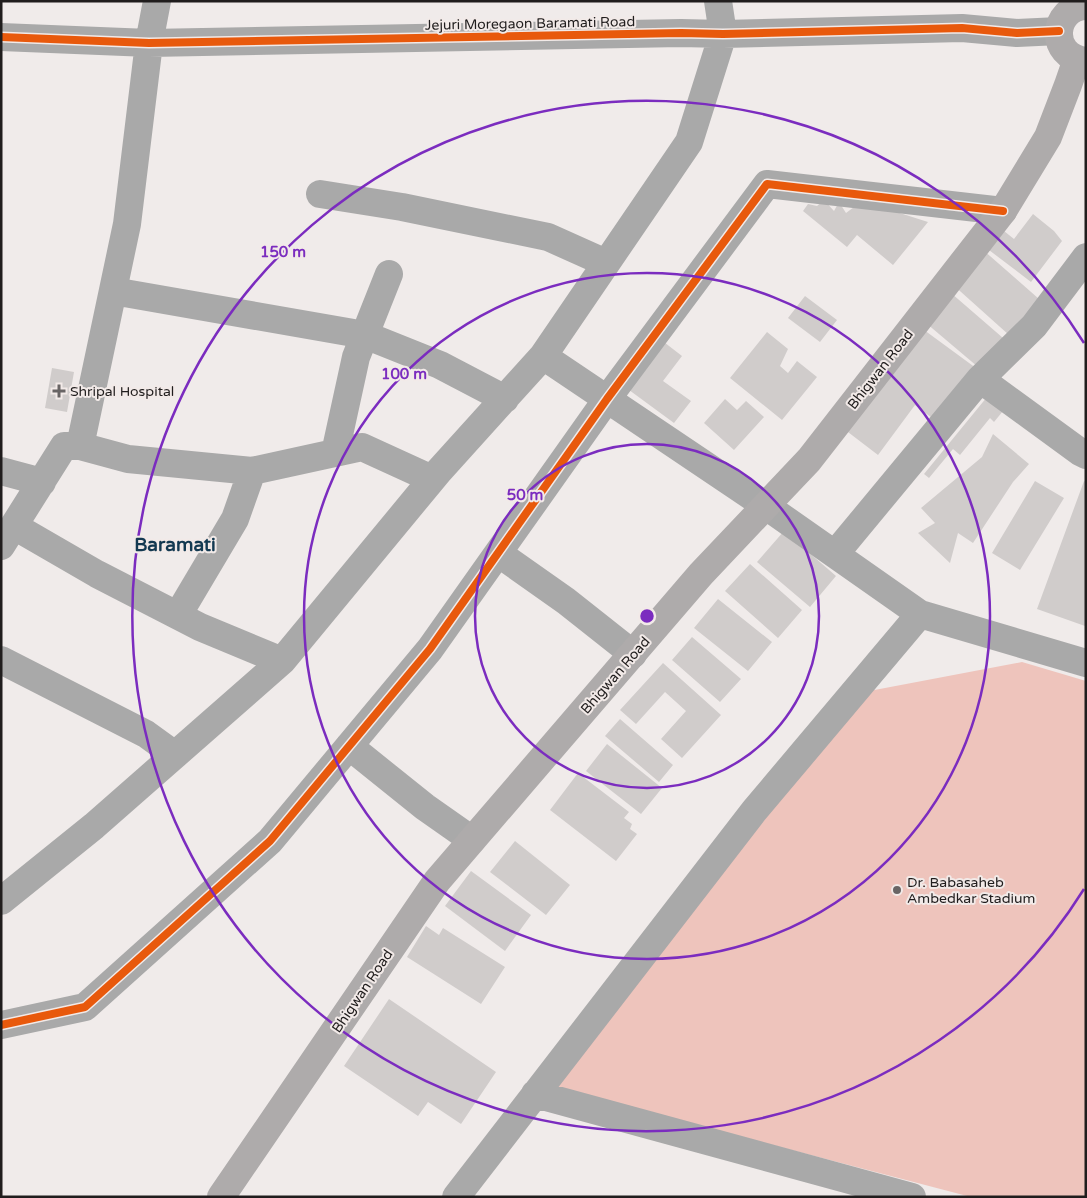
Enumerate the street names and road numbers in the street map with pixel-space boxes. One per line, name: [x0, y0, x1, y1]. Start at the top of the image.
street label: Jejuri Moregaon Baramati Road: [425, 13, 635, 34]
street label: Bhigwan Road: [844, 326, 917, 413]
street label: Bhigwan Road: [577, 633, 654, 717]
street label: Bhigwan Road: [328, 946, 396, 1036]

